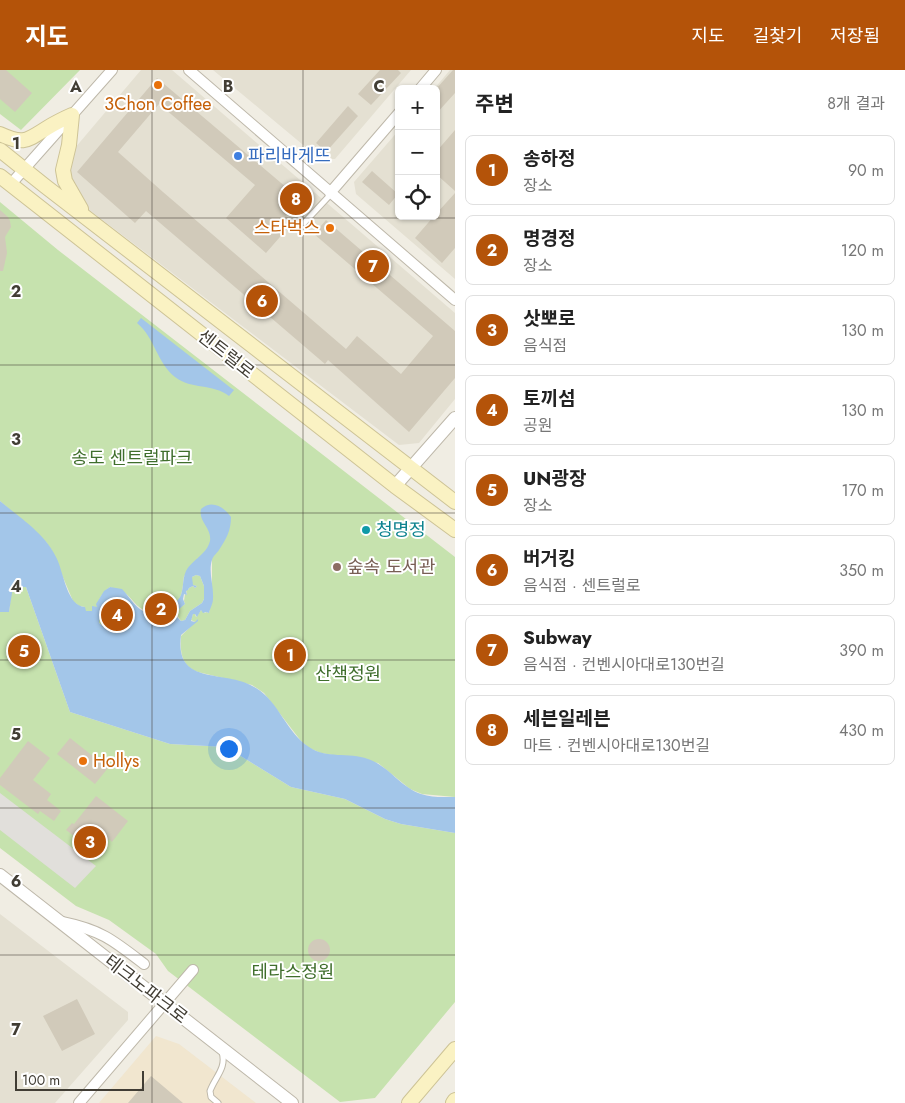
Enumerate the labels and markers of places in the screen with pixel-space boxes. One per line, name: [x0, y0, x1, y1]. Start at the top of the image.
marker: 3Chon Coffee: [152, 79, 164, 91]
place label: 3Chon Coffee: [104, 91, 212, 117]
place label: 파리바게뜨: [248, 143, 331, 169]
marker: 파리바게뜨: [232, 150, 244, 162]
pin: 8: [280, 180, 312, 218]
place label: 스타벅스: [254, 215, 320, 241]
marker: 스타벅스: [324, 222, 336, 234]
pin: 7: [357, 247, 389, 285]
pin: 6: [246, 282, 278, 320]
place label: 청명정: [376, 517, 426, 543]
marker: 청명정: [360, 524, 372, 536]
place label: 숲속 도서관: [347, 554, 436, 580]
marker: 숲속 도서관: [331, 561, 343, 573]
pin: 2: [145, 590, 177, 628]
pin: 4: [101, 596, 133, 634]
pin: 5: [8, 632, 40, 670]
pin: 1: [274, 636, 306, 674]
place label: Hollys: [93, 748, 139, 774]
marker: Hollys: [77, 755, 89, 767]
pin: 3: [74, 823, 106, 861]

